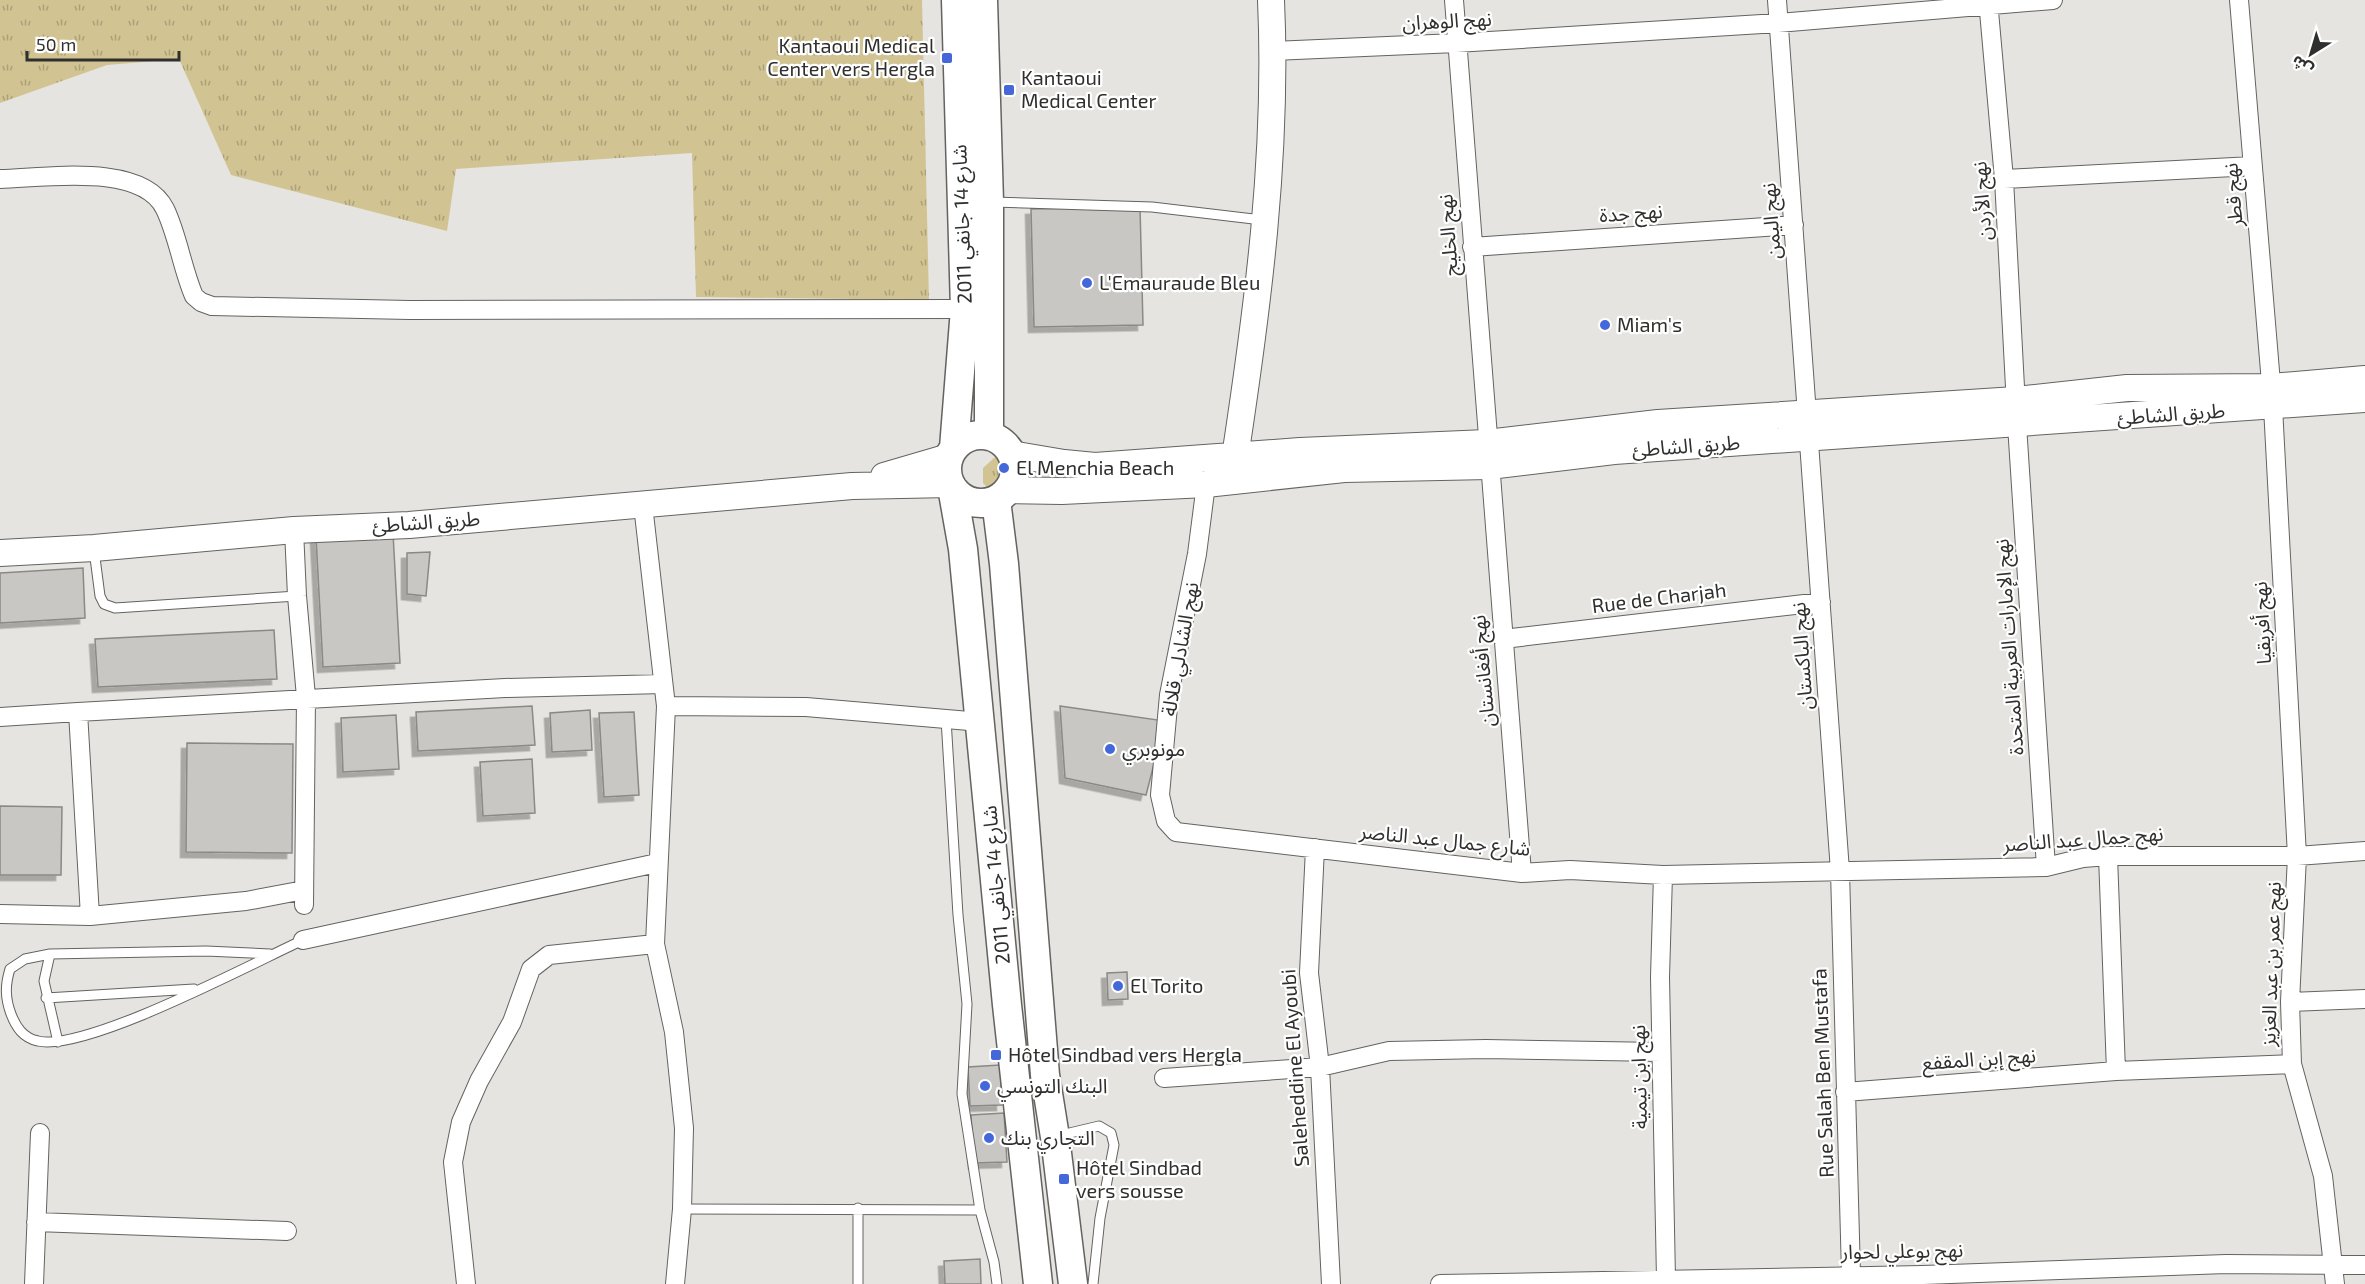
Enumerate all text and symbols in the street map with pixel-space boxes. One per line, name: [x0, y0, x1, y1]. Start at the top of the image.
street label: نهج الوهران: [1402, 6, 1493, 38]
scale bar: [27, 24, 178, 62]
north arrow: [2281, 24, 2341, 84]
text: 50 m: [36, 33, 76, 55]
place label: Kantaoui Medical Center vers Hergla: [767, 33, 935, 80]
marker: Kantaoui Medical Center vers Hergla: [940, 51, 954, 65]
text: ش: [2287, 51, 2317, 81]
place label: Kantaoui Medical Center: [1021, 65, 1157, 112]
marker: Kantaoui Medical Center: [1002, 83, 1016, 97]
street label: شارع 14 جانفي 2011: [946, 144, 980, 304]
street label: نهج الأردن: [1966, 160, 2000, 241]
street label: نهج قطر: [2217, 162, 2251, 229]
street label: نهج اليمن: [1755, 182, 1789, 260]
street label: نهج الخليج: [1432, 193, 1466, 277]
street label: نهج جدة: [1598, 198, 1664, 230]
place label: L'Emauraude Bleu: [1099, 270, 1260, 294]
marker: L'Emauraude Bleu: [1080, 276, 1094, 290]
place label: Miam's: [1617, 312, 1682, 336]
marker: Miam's: [1598, 318, 1612, 332]
street label: طريق الشاطئ: [2116, 397, 2226, 431]
street label: طريق الشاطئ: [1631, 429, 1741, 463]
place label: El Menchia Beach: [1016, 455, 1174, 479]
marker: El Menchia Beach: [997, 461, 1011, 475]
street label: طريق الشاطئ: [371, 505, 481, 539]
street label: نهج الإمارات العربية المتحدة: [1988, 538, 2032, 756]
street label: Rue de Charjah: [1590, 577, 1727, 617]
street label: نهج الشادلي قلالة: [1155, 580, 1207, 718]
street label: نهج أفريقيا: [2247, 581, 2279, 665]
street label: نهج الباكستان: [1785, 601, 1821, 711]
street label: نهج أفغانستان: [1465, 614, 1503, 728]
place label: مونوبري: [1122, 736, 1185, 765]
marker: مونوبري: [1103, 742, 1117, 756]
street label: شارع 14 جانفي 2011: [976, 804, 1019, 966]
street label: شارع جمال عبد الناصر: [1357, 818, 1532, 864]
street label: نهج جمال عبد الناصر: [2001, 820, 2164, 860]
street label: نهج عمر بن عبد العزيز: [2255, 881, 2289, 1048]
street label: Saleheddine El Ayoubi: [1275, 968, 1313, 1168]
street label: Rue Salah Ben Mustafa: [1806, 968, 1838, 1178]
place label: El Torito: [1130, 973, 1203, 997]
marker: El Torito: [1111, 979, 1125, 993]
street label: نهج ابن تيمية: [1625, 1025, 1655, 1129]
place label: Hôtel Sindbad vers Hergla: [1008, 1042, 1242, 1066]
street label: نهج إبن المقفع: [1921, 1042, 2037, 1078]
marker: Hôtel Sindbad vers Hergla: [989, 1048, 1003, 1062]
place label: البنك التونسي: [997, 1073, 1108, 1102]
marker: البنك التونسي: [978, 1079, 992, 1093]
place label: التجاري بنك: [1001, 1125, 1095, 1154]
marker: التجاري بنك: [982, 1131, 996, 1145]
place label: Hôtel Sindbad vers sousse: [1076, 1155, 1202, 1202]
marker: Hôtel Sindbad vers sousse: [1057, 1172, 1071, 1186]
street label: نهج بوعلي لحوار: [1840, 1237, 1964, 1268]

